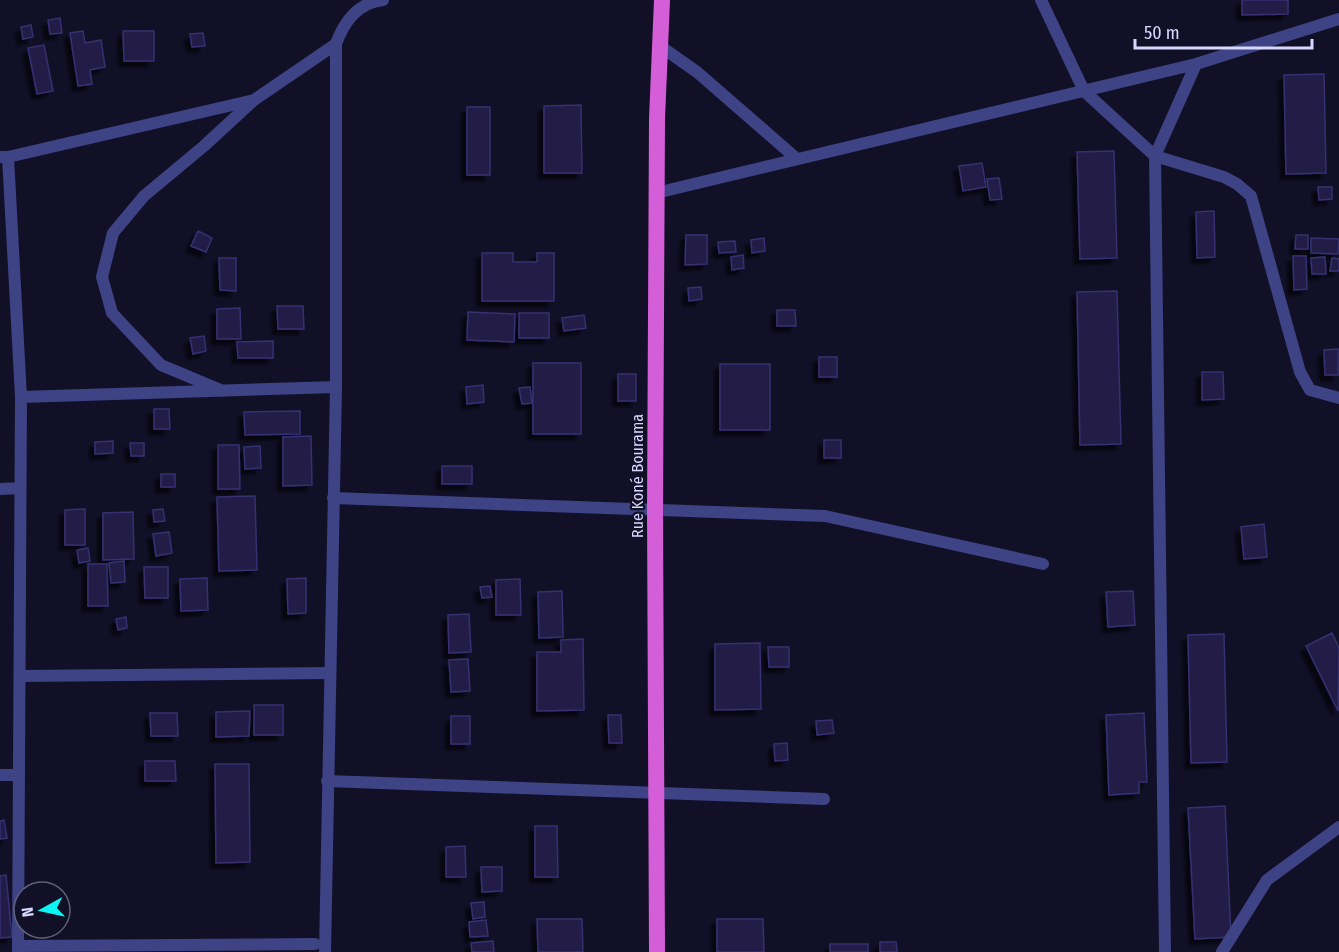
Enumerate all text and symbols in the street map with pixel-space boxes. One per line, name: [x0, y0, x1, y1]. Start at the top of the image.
scale bar: [1135, 12, 1312, 50]
text: 50 m: [1144, 22, 1180, 44]
street label: Rue Koné Bourama: [628, 414, 647, 538]
north arrow: [12, 880, 72, 940]
text: N: [18, 906, 38, 918]

